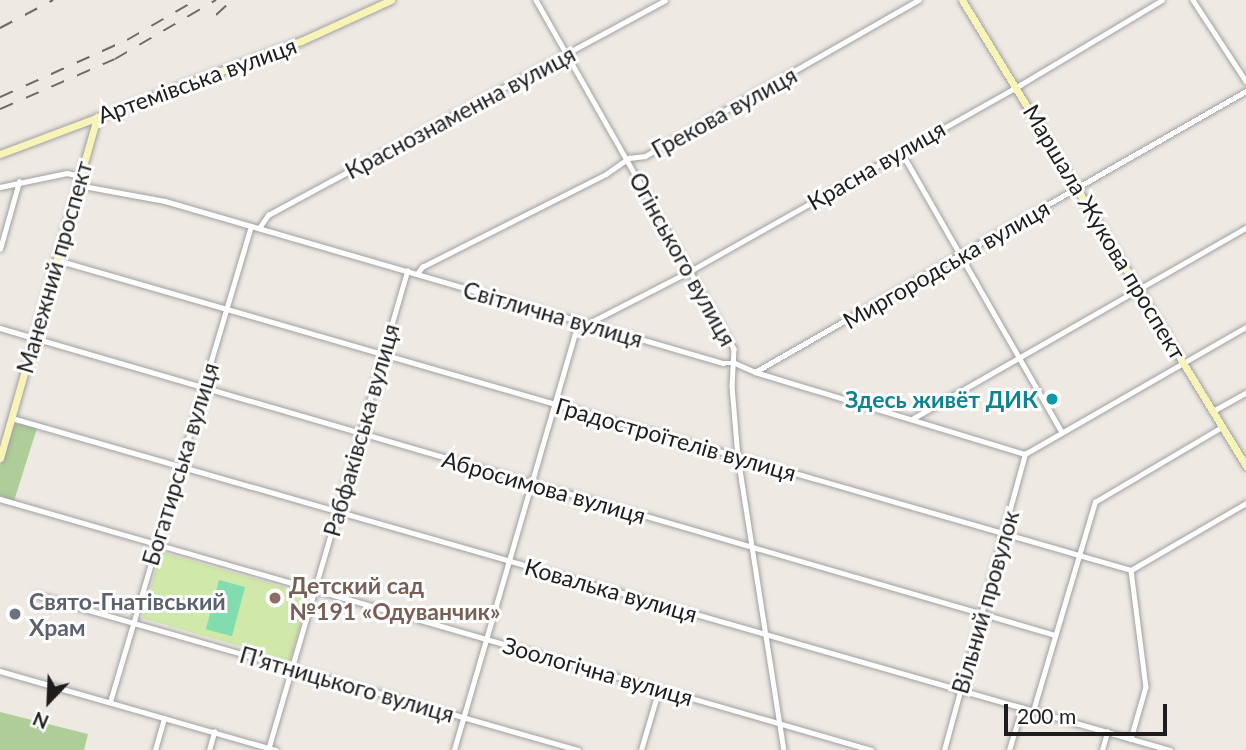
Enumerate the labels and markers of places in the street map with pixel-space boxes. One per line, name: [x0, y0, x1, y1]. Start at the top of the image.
place label: Здесь живёт ДИК: [845, 385, 1038, 413]
marker: Здесь живёт ДИК: [1044, 391, 1060, 407]
place label: Детский сад №191 «Одуванчик»: [289, 571, 501, 625]
place label: Свято-Гнатівський Храм: [29, 587, 226, 641]
marker: Детский сад №191 «Одуванчик»: [267, 590, 283, 606]
marker: Свято-Гнатівський Храм: [7, 606, 23, 622]

